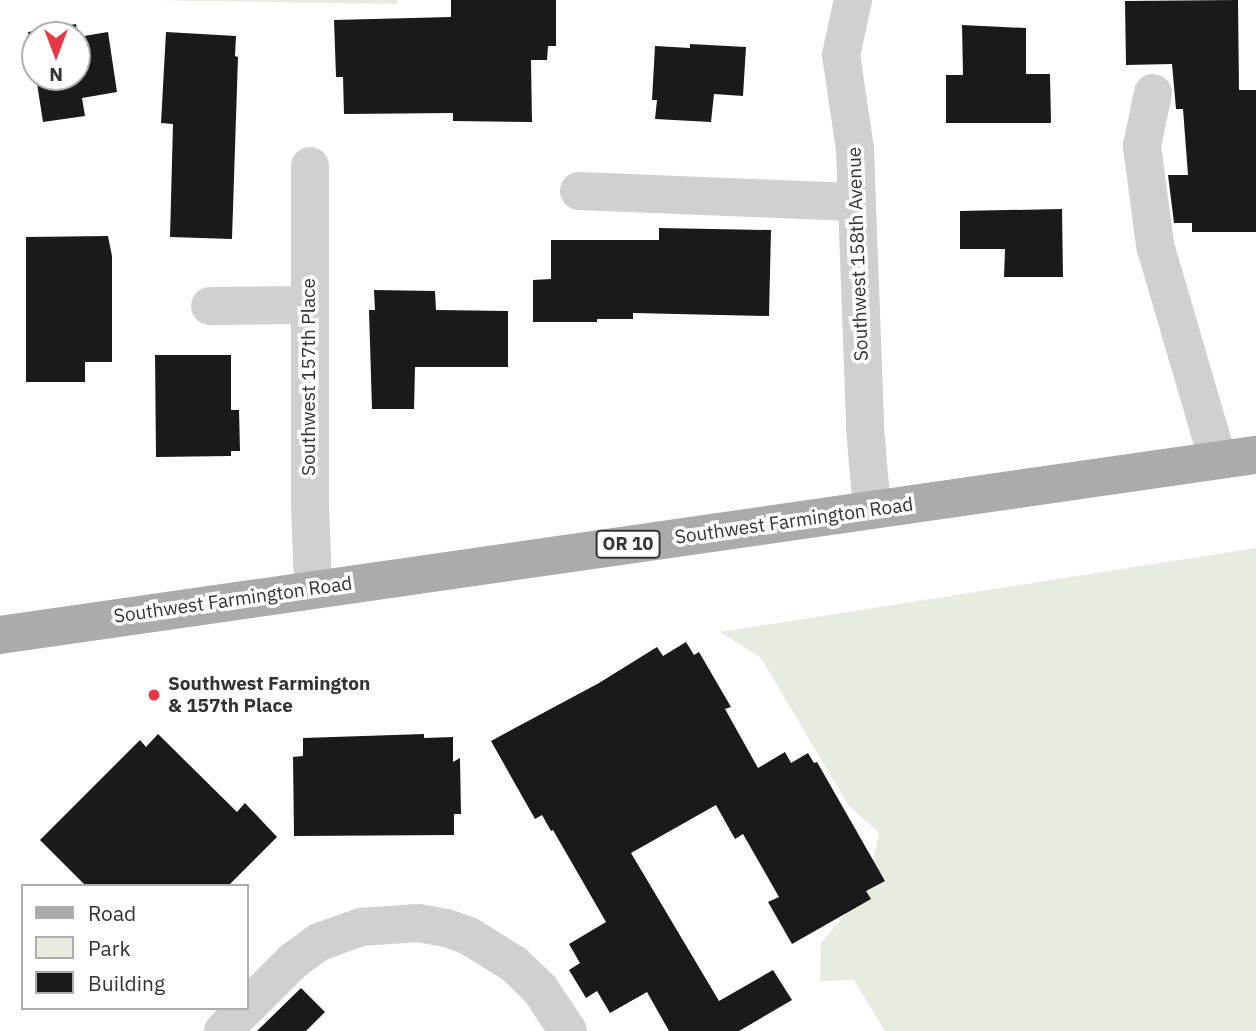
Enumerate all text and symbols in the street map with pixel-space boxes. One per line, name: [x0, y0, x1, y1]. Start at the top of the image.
north arrow: [21, 21, 91, 91]
text: N: [49, 63, 63, 87]
street label: Southwest 158th Avenue: [843, 146, 873, 362]
street label: Southwest 157th Place: [298, 278, 320, 476]
street label: Southwest Farmington Road: [673, 493, 915, 549]
road number: OR 10: [595, 530, 661, 558]
street label: Southwest Farmington Road: [112, 572, 354, 628]
place label: Southwest Farmington & 157th Place: [168, 673, 370, 717]
marker: Southwest Farmington & 157th Place: [146, 687, 162, 703]
legend: [21, 884, 248, 1010]
text: Road: [88, 899, 136, 927]
text: Park: [88, 934, 131, 962]
text: Building: [88, 969, 165, 997]

